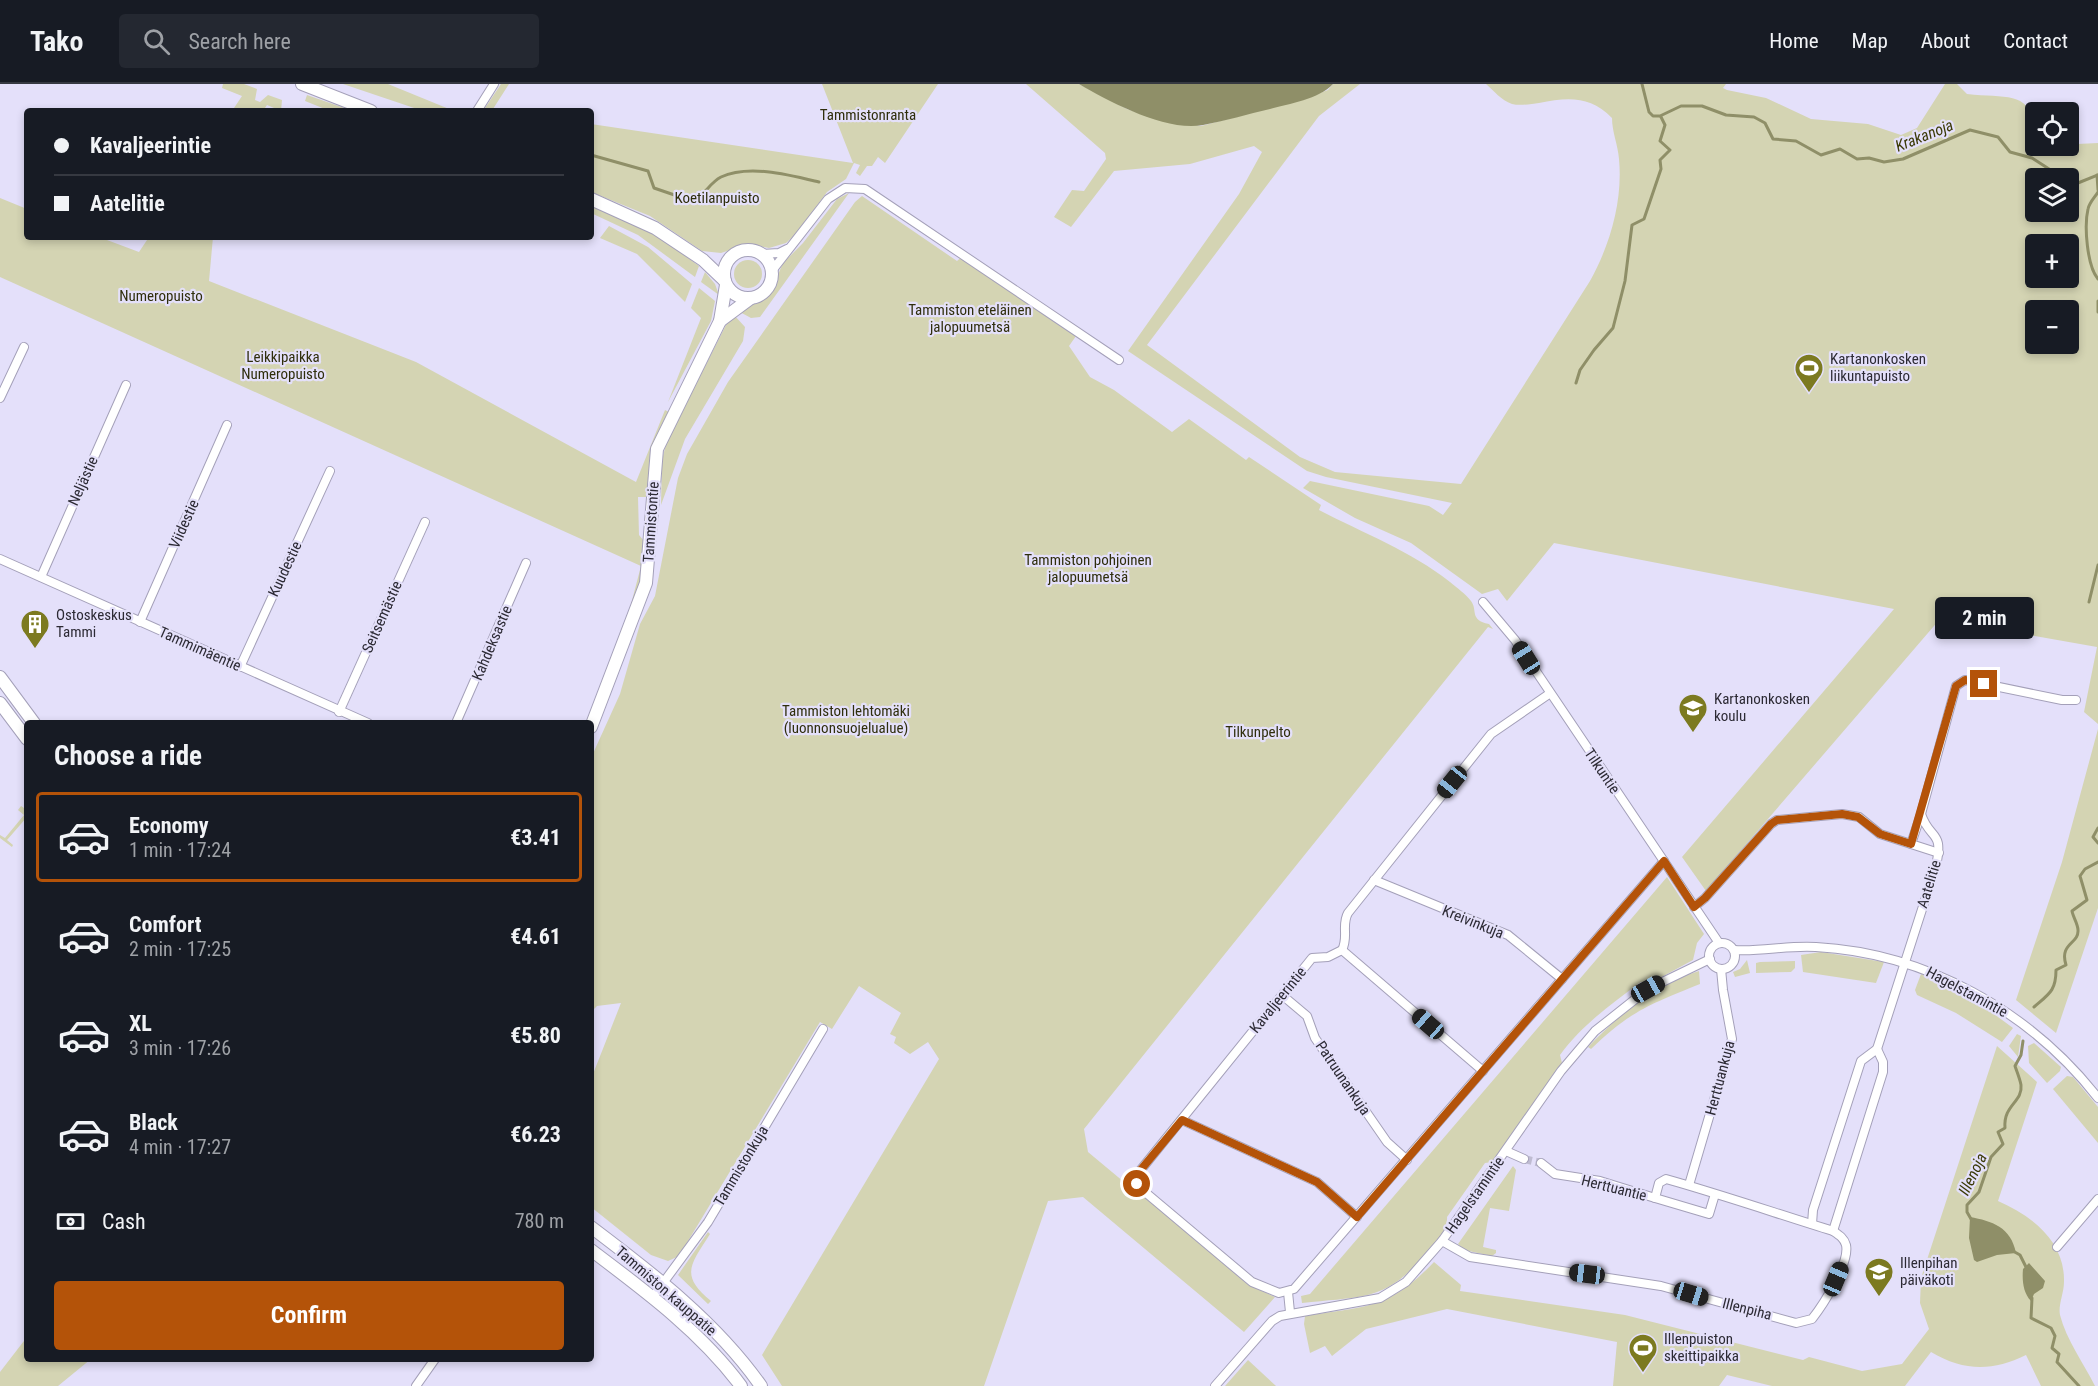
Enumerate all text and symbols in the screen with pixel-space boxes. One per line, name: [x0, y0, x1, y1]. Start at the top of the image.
search box: [119, 14, 539, 68]
text: Tako: [30, 25, 83, 58]
icon: search: [140, 25, 173, 58]
text: Search here: [188, 29, 291, 54]
text: Home: [1769, 29, 1819, 53]
text: Map: [1852, 29, 1888, 53]
text: About: [1921, 29, 1970, 53]
text: Contact: [2003, 29, 2068, 53]
map controls: [2025, 102, 2079, 354]
button: locate: [2025, 102, 2079, 156]
park label: Tammistonranta: [820, 106, 916, 124]
water label: Krakanoja: [1892, 115, 1956, 156]
text: Kavaljeerintie: [90, 133, 211, 158]
button: layers: [2025, 168, 2079, 222]
park label: Koetilanpuisto: [674, 189, 760, 207]
text: Aatelitie: [90, 191, 165, 216]
button: +: [2025, 234, 2079, 288]
park label: Numeropuisto: [119, 287, 203, 305]
button: −: [2025, 300, 2079, 354]
park label: Tammiston eteläinen jalopuumetsä: [908, 301, 1032, 336]
park label: Leikkipaikka Numeropuisto: [241, 348, 325, 383]
place label: Kartanonkosken liikuntapuisto: [1830, 350, 1926, 385]
sports icon: Kartanonkosken liikuntapuisto: [1793, 352, 1825, 394]
street label: Neljästie: [64, 454, 102, 508]
street label: Tammistontie: [639, 481, 663, 563]
street label: Viidestie: [165, 497, 203, 551]
street label: Kuudestie: [264, 539, 306, 599]
park label: Tammiston pohjoinen jalopuumetsä: [1024, 551, 1152, 586]
street label: Seitsemästie: [358, 578, 406, 656]
callout: 2 min: [1934, 597, 2034, 639]
street label: Kahdeksastie: [468, 603, 516, 683]
place label: Ostoskeskus Tammi: [56, 606, 132, 641]
text: 2 min: [1962, 606, 2007, 630]
building icon: Ostoskeskus Tammi: [19, 608, 51, 650]
street label: Tammimäentie: [156, 623, 244, 675]
car: [1509, 638, 1543, 678]
route end: [1970, 670, 1997, 697]
place label: Kartanonkosken koulu: [1714, 690, 1810, 725]
school or university icon: Kartanonkosken koulu: [1677, 692, 1709, 734]
park label: Tammiston lehtomäki (luonnonsuojelualue): [782, 702, 910, 737]
park label: Tilkunpelto: [1225, 723, 1291, 741]
text: Choose a ride: [54, 740, 202, 772]
street label: Tilkuntie: [1580, 745, 1624, 797]
car: [1434, 762, 1470, 802]
icon: car: [57, 810, 111, 864]
text: Economy: [129, 813, 209, 838]
text: €3.41: [510, 825, 561, 850]
text: 1 min · 17:24: [129, 838, 231, 862]
street label: Aatelitie: [1913, 858, 1945, 910]
street label: Kreivinkuja: [1440, 902, 1506, 942]
icon: car: [57, 909, 111, 963]
text: Comfort: [129, 912, 202, 937]
text: €4.61: [510, 924, 561, 949]
text: 2 min · 17:25: [129, 937, 231, 961]
street label: Kavaljeerintie: [1246, 963, 1310, 1037]
street label: Hagelstamintie: [1923, 963, 2011, 1021]
car: [1628, 972, 1668, 1006]
car: [1409, 1005, 1447, 1043]
icon: car: [57, 1008, 111, 1062]
text: XL: [129, 1011, 152, 1036]
text: €5.80: [510, 1023, 561, 1048]
text: 3 min · 17:26: [129, 1036, 231, 1060]
street label: Patruunankuja: [1312, 1038, 1374, 1118]
street label: Herttuankuja: [1701, 1039, 1739, 1117]
icon: car: [57, 1107, 111, 1161]
text: Black: [129, 1110, 178, 1135]
text: €6.23: [510, 1122, 561, 1147]
street label: Tammistonkuja: [710, 1122, 772, 1210]
text: 4 min · 17:27: [129, 1135, 231, 1159]
water label: Illenoja: [1954, 1150, 1991, 1198]
street label: Hagelstamintie: [1442, 1153, 1508, 1237]
route start: [1123, 1170, 1150, 1197]
street label: Herttuantie: [1579, 1171, 1649, 1205]
icon: cash: [54, 1205, 87, 1238]
text: Cash: [102, 1209, 146, 1234]
text: 780 m: [515, 1209, 564, 1233]
street label: Tammiston kauppatie: [612, 1242, 720, 1340]
place label: Illenpihan päiväkoti: [1900, 1254, 1957, 1289]
school or university icon: Illenpihan päiväkoti: [1863, 1256, 1895, 1298]
car: [1821, 1259, 1851, 1299]
car: [1568, 1263, 1606, 1285]
car: [1671, 1280, 1711, 1308]
button: Confirm: [54, 1281, 564, 1350]
street label: Illenpiha: [1720, 1294, 1774, 1324]
place label: Illenpuiston skeittipaikka: [1664, 1330, 1739, 1365]
sports icon: Illenpuiston skeittipaikka: [1627, 1332, 1659, 1374]

